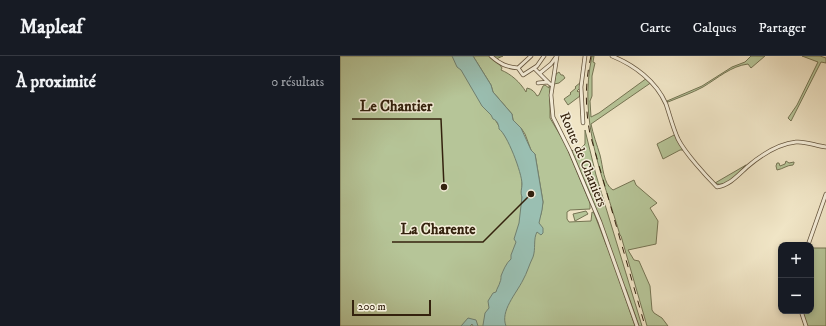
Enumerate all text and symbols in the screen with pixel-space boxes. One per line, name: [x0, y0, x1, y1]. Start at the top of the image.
text: Mapleaf: [20, 16, 83, 39]
text: Carte: [640, 19, 671, 37]
text: Calques: [693, 19, 736, 37]
text: Partager: [758, 19, 806, 37]
text: À proximité: [16, 71, 96, 93]
text: 0 résultats: [271, 74, 324, 90]
callout: Le Chantier: [352, 92, 441, 119]
text: Le Chantier: [360, 97, 433, 116]
street label: Route de Chaniers: [555, 109, 611, 210]
callout: La Charente: [392, 215, 483, 242]
text: La Charente: [400, 220, 476, 239]
map controls: [778, 242, 814, 314]
button: +: [778, 242, 814, 278]
button: −: [778, 278, 814, 314]
scale bar: [352, 298, 431, 317]
text: 200 m: [358, 300, 386, 314]

